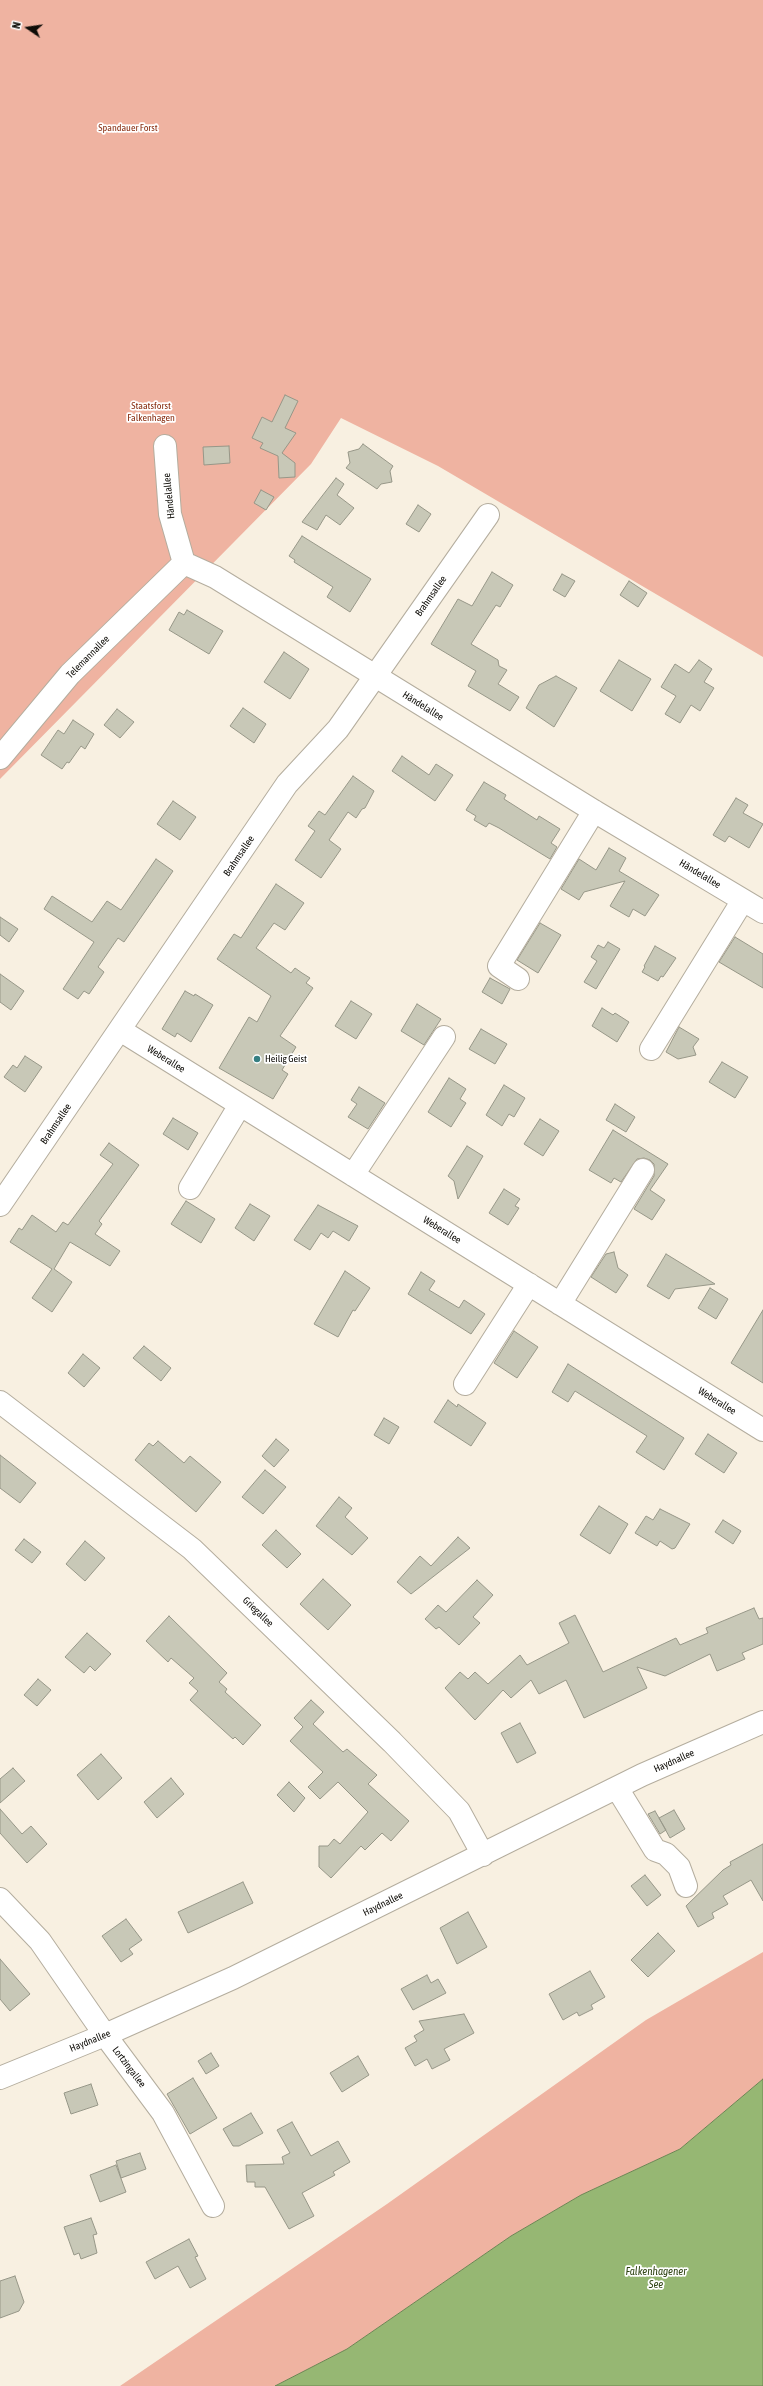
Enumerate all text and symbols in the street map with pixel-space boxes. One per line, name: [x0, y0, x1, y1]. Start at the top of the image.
north arrow: [8, 8, 48, 48]
text: N: [10, 21, 23, 30]
park label: Spandauer Forst: [98, 122, 158, 134]
park label: Staatsforst Falkenhagen: [127, 400, 175, 424]
street label: Händelallee: [161, 472, 177, 520]
street label: Brahmsallee: [413, 573, 449, 619]
street label: Telemannallee: [64, 633, 112, 681]
street label: Händelallee: [400, 689, 446, 723]
street label: Brahmsallee: [221, 833, 257, 879]
street label: Händelallee: [677, 857, 723, 891]
street label: Weberallee: [145, 1043, 187, 1075]
place label: Heilig Geist: [265, 1053, 307, 1065]
marker: Heilig Geist: [252, 1054, 262, 1064]
street label: Brahmsallee: [38, 1101, 74, 1147]
street label: Weberallee: [421, 1214, 463, 1246]
street label: Weberallee: [696, 1385, 738, 1417]
street label: Griegallee: [240, 1594, 276, 1630]
street label: Haydnallee: [652, 1747, 696, 1775]
street label: Haydnallee: [361, 1889, 405, 1919]
street label: Haydnallee: [68, 2027, 112, 2055]
street label: Lortzingallee: [110, 2044, 148, 2090]
water label: Falkenhagener See: [625, 2265, 687, 2291]

